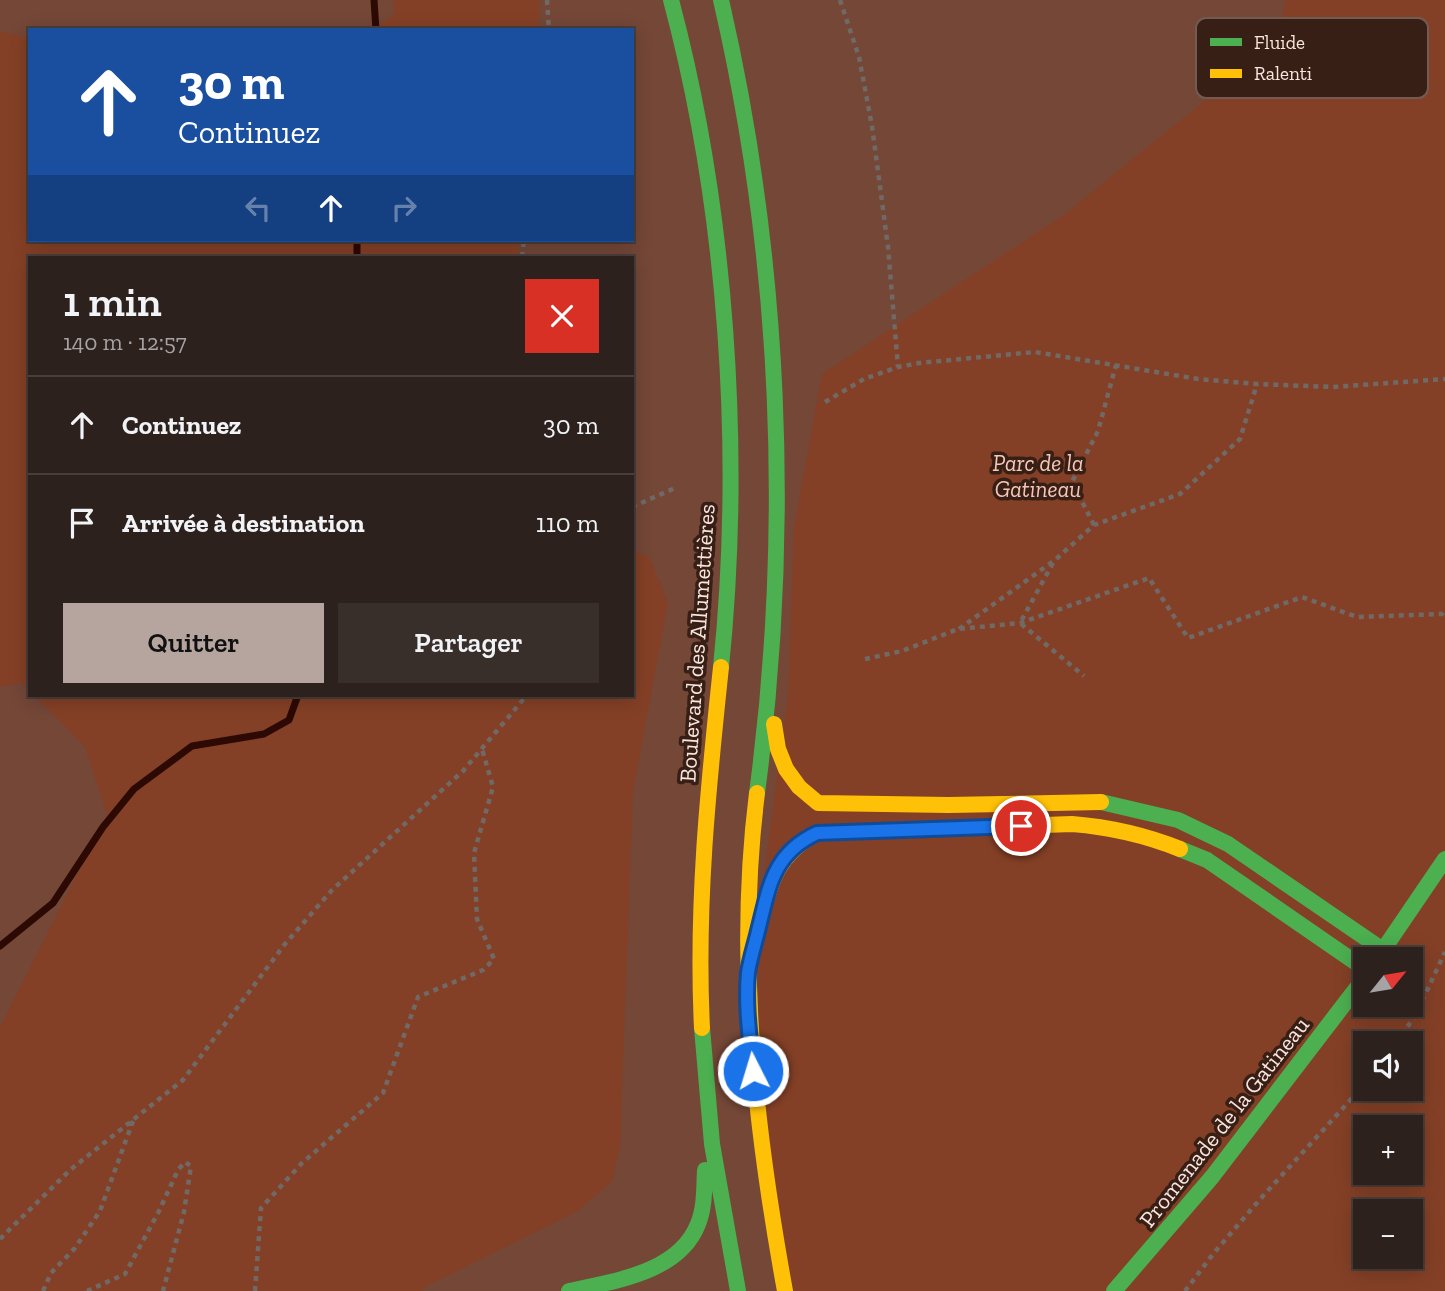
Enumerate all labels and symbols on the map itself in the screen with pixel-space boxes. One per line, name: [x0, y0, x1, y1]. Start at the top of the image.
legend: [1196, 18, 1428, 98]
text: Fluide: [1254, 31, 1305, 54]
text: Ralenti: [1254, 62, 1312, 85]
park label: Parc de la Gatineau: [992, 449, 1084, 503]
street label: Boulevard des Allumettières: [673, 503, 721, 783]
pin: [991, 796, 1051, 856]
north arrow: [1353, 947, 1423, 1017]
street label: Promenade de la Gatineau: [1133, 1011, 1315, 1233]
position arrow: [716, 1034, 790, 1108]

